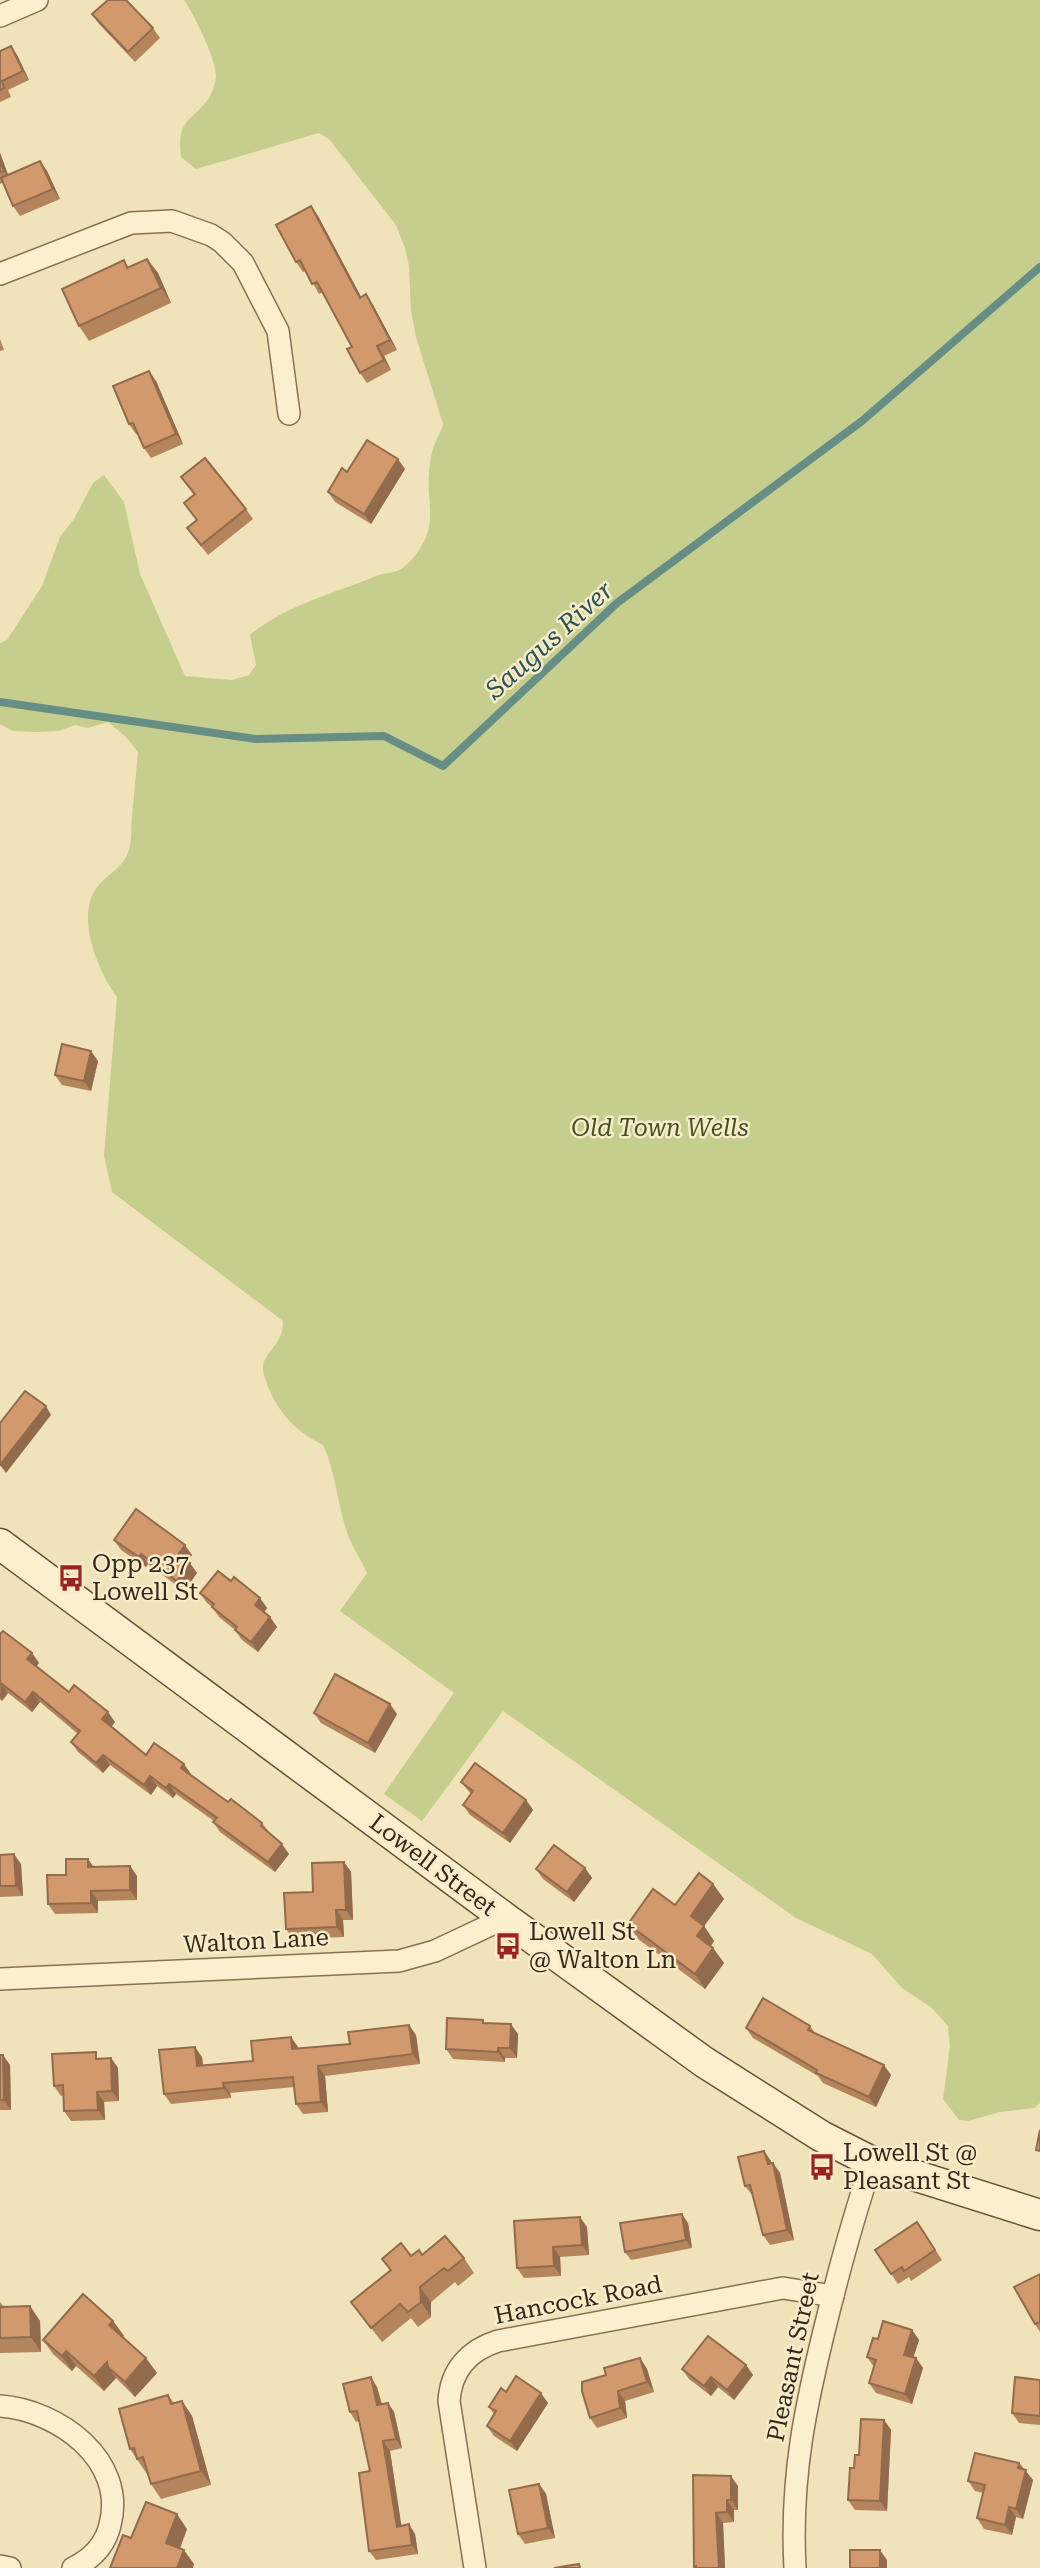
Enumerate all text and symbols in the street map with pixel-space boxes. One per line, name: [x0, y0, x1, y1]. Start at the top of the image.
water label: Saugus River: [478, 575, 619, 706]
park label: Old Town Wells: [571, 1114, 749, 1142]
place label: Opp 237 Lowell St: [92, 1550, 198, 1606]
bus stop icon: Opp 237 Lowell St: [56, 1563, 86, 1593]
street label: Lowell Street: [364, 1808, 502, 1922]
place label: Lowell St @ Walton Ln: [529, 1918, 676, 1974]
street label: Walton Lane: [183, 1923, 329, 1959]
bus stop icon: Lowell St @ Walton Ln: [493, 1931, 523, 1961]
place label: Lowell St @ Pleasant St: [843, 2139, 977, 2195]
bus stop icon: Lowell St @ Pleasant St: [807, 2152, 837, 2182]
street label: Hancock Road: [492, 2270, 664, 2330]
street label: Pleasant Street: [761, 2270, 825, 2444]

